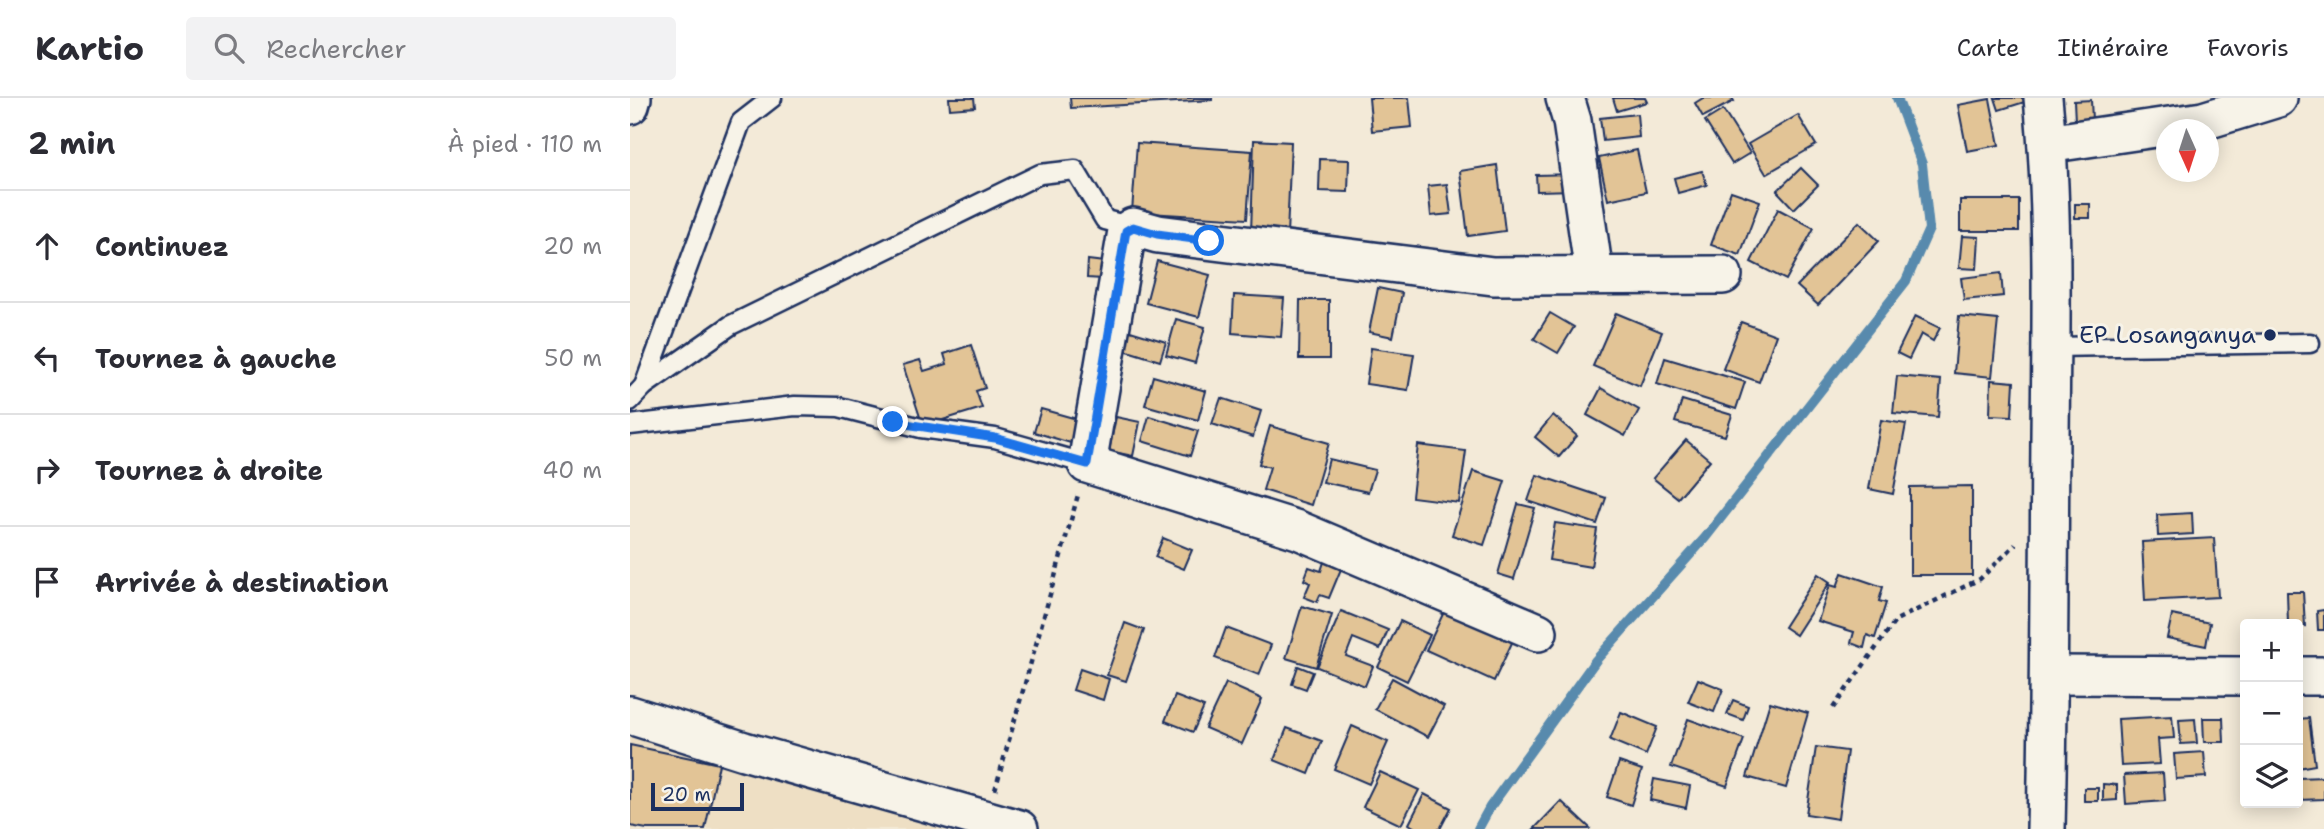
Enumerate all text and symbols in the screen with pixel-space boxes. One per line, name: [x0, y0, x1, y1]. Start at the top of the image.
search box: [186, 17, 676, 80]
text: Kartio: [35, 26, 144, 71]
icon: search: [210, 29, 248, 67]
text: Rechercher: [266, 31, 407, 66]
text: Carte: [1957, 32, 2020, 64]
text: Itinéraire: [2058, 32, 2169, 64]
text: Favoris: [2207, 32, 2289, 64]
north arrow: [2156, 119, 2219, 182]
text: 2 min: [28, 123, 115, 164]
text: À pied · 110 m: [447, 129, 602, 159]
route start: [1193, 225, 1224, 256]
icon: ahead: [28, 227, 66, 265]
text: Continuez: [95, 229, 229, 264]
text: 20 m: [543, 231, 602, 261]
place label: EP Losanganya: [2079, 319, 2256, 351]
marker: EP Losanganya: [2262, 327, 2278, 343]
icon: left: [28, 339, 66, 377]
text: Tournez à gauche: [95, 341, 337, 376]
text: 50 m: [544, 343, 602, 373]
route end: [877, 406, 908, 437]
icon: right: [28, 451, 66, 489]
text: Tournez à droite: [95, 453, 323, 488]
text: 40 m: [542, 455, 602, 485]
icon: arrive: [28, 563, 66, 601]
text: Arrivée à destination: [95, 565, 389, 600]
map controls: [2240, 619, 2303, 808]
button: +: [2240, 619, 2303, 682]
button: −: [2240, 682, 2303, 745]
button: layers: [2240, 745, 2303, 808]
scale bar: [651, 780, 744, 812]
text: 20 m: [662, 782, 711, 807]

